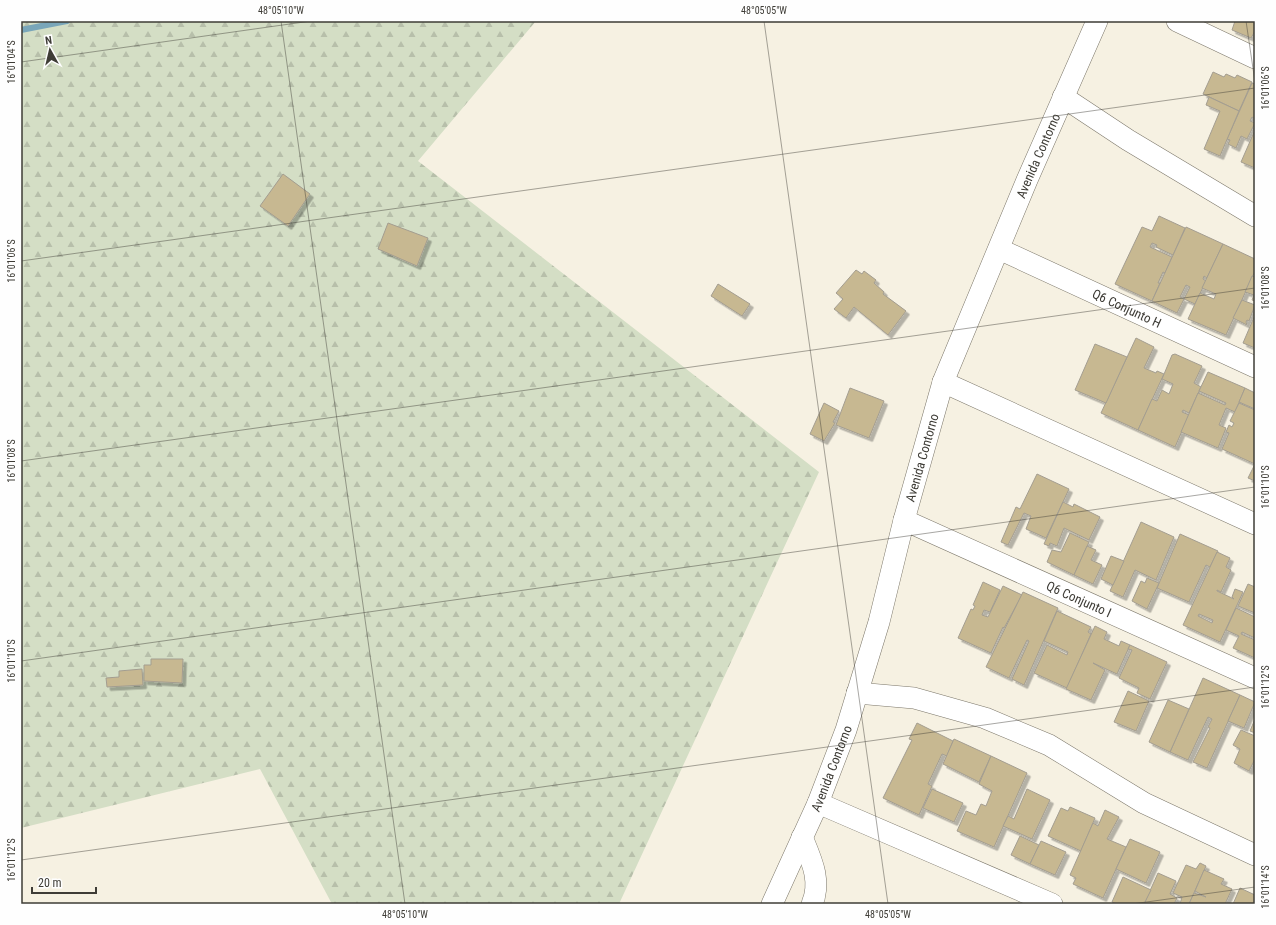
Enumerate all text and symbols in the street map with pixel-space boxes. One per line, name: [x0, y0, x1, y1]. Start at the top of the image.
text: 48°05'10"W: [258, 5, 304, 16]
text: 48°05'05"W: [741, 5, 787, 16]
north arrow: [30, 30, 70, 70]
text: N: [44, 34, 53, 47]
text: 16°01'04"S: [6, 40, 17, 84]
text: 16°01'06"S: [1260, 66, 1271, 110]
street label: Avenida Contorno: [1013, 111, 1063, 200]
text: 16°01'06"S: [6, 239, 17, 283]
text: 16°01'08"S: [1260, 266, 1271, 310]
street label: Q6 Conjunto H: [1090, 286, 1164, 330]
street label: Avenida Contorno: [902, 412, 941, 503]
text: 16°01'08"S: [6, 439, 17, 483]
text: 16°01'10"S: [1260, 465, 1271, 509]
street label: Q6 Conjunto I: [1044, 578, 1114, 620]
text: 16°01'10"S: [6, 639, 17, 683]
text: 16°01'12"S: [1260, 665, 1271, 709]
street label: Avenida Contorno: [808, 724, 854, 814]
text: 16°01'12"S: [6, 838, 17, 882]
text: 16°01'14"S: [1260, 865, 1271, 909]
scale bar: [32, 869, 96, 895]
text: 20 m: [38, 876, 62, 890]
text: 48°05'10"W: [382, 909, 428, 920]
text: 48°05'05"W: [865, 909, 911, 920]

